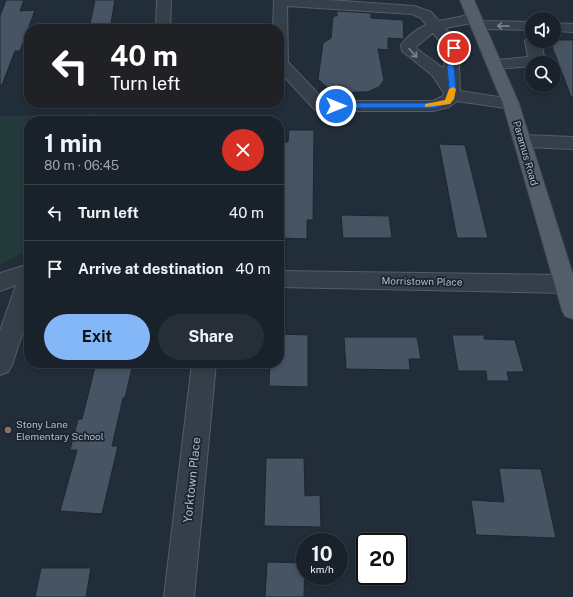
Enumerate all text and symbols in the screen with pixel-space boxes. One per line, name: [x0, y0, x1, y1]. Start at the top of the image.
map controls: [525, 12, 561, 92]
button: sound: [525, 12, 561, 48]
one-way arrow: [497, 22, 510, 29]
pin: [437, 31, 471, 65]
icon: arrive: [443, 37, 465, 59]
text: 40 m: [110, 39, 178, 72]
icon: left: [44, 40, 96, 92]
one-way arrow: [409, 48, 418, 58]
button: search: [525, 56, 561, 92]
text: Turn left: [110, 73, 180, 94]
position arrow: [315, 85, 357, 127]
street label: Paramus Road: [511, 119, 541, 187]
text: 1 min: [44, 129, 102, 157]
button: close: [222, 129, 264, 171]
text: 80 m · 06:45: [44, 158, 119, 173]
icon: left: [44, 202, 66, 224]
text: Turn left: [78, 204, 139, 221]
text: 40 m: [229, 204, 264, 221]
icon: arrive: [44, 258, 66, 280]
text: Arrive at destination: [78, 260, 223, 277]
text: 40 m: [235, 260, 271, 277]
street label: Morristown Place: [381, 274, 463, 288]
button: Exit: [44, 314, 150, 360]
button: Share: [158, 314, 264, 360]
place label: Stony Lane Elementary School: [16, 418, 104, 442]
marker: Stony Lane Elementary School: [3, 425, 13, 435]
street label: Yorktown Place: [181, 436, 203, 524]
speed limit sign: 20: [356, 533, 408, 585]
text: 10: [311, 542, 333, 566]
text: km/h: [310, 563, 334, 575]

